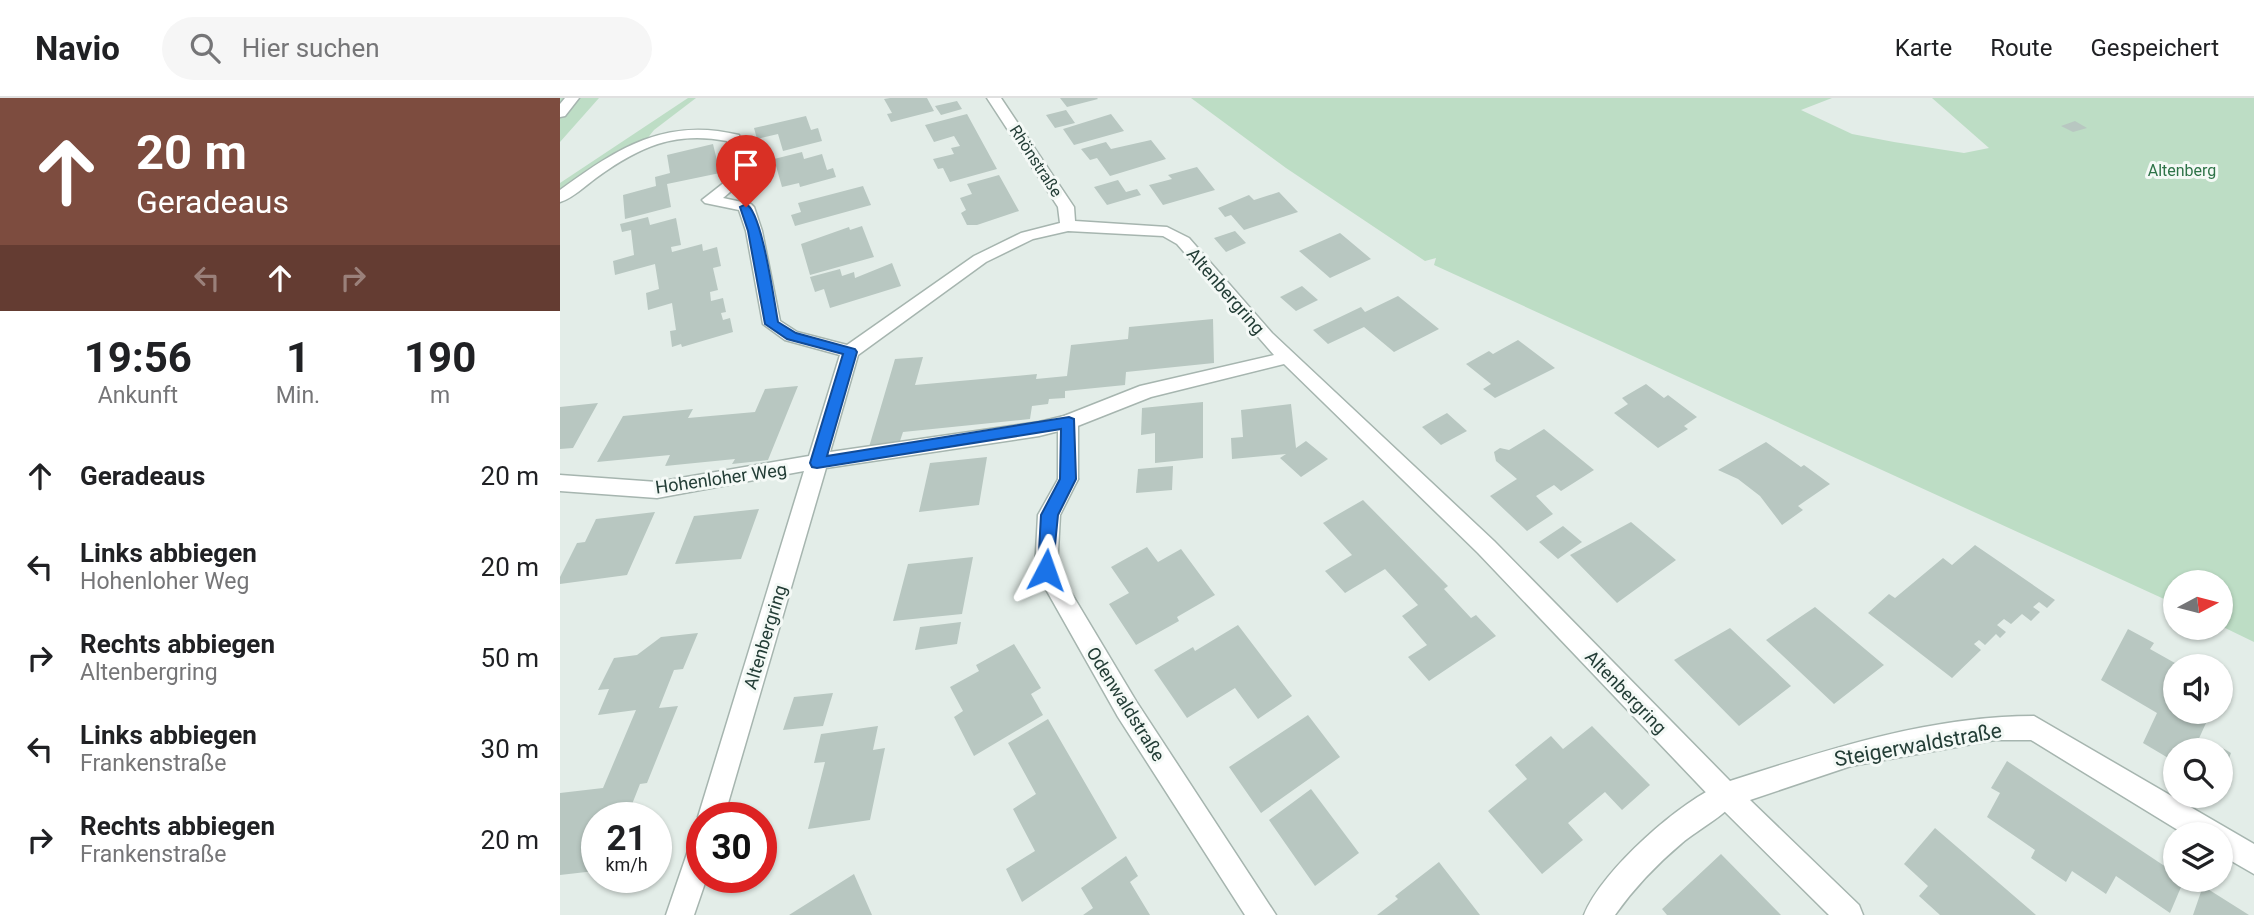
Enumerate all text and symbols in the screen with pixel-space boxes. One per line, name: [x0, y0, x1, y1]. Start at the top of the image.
search box: [162, 17, 652, 80]
text: Navio: [35, 29, 120, 68]
icon: search: [186, 29, 224, 67]
text: Hier suchen: [242, 33, 380, 63]
text: Karte: [1895, 34, 1952, 62]
text: Route: [1990, 34, 2052, 62]
text: Gespeichert: [2090, 34, 2219, 62]
street label: Rhönstraße: [1006, 121, 1066, 201]
text: 20 m: [136, 124, 247, 181]
icon: ahead: [21, 126, 112, 217]
pin: [716, 135, 776, 207]
icon: arrive: [727, 146, 765, 184]
park label: Altenberg: [2148, 161, 2216, 180]
text: Geradeaus: [136, 183, 289, 221]
street label: Altenbergring: [1183, 243, 1269, 339]
icon: left: [188, 259, 226, 297]
icon: ahead: [261, 259, 299, 297]
icon: right: [334, 259, 372, 297]
text: 19:56: [84, 333, 192, 382]
text: 1: [286, 333, 310, 382]
text: 190: [404, 333, 476, 382]
text: Ankunft: [98, 382, 178, 409]
text: Min.: [276, 382, 320, 409]
text: m: [430, 382, 450, 409]
icon: ahead: [21, 457, 59, 495]
street label: Hohenloher Weg: [654, 458, 788, 498]
text: Geradeaus: [80, 461, 205, 491]
text: 20 m: [481, 461, 539, 491]
position arrow: [1009, 533, 1083, 607]
text: Links abbiegen: [80, 538, 257, 568]
icon: left: [21, 548, 59, 586]
text: 20 m: [481, 552, 539, 582]
text: Hohenloher Weg: [80, 568, 249, 595]
north arrow: [2163, 570, 2233, 640]
map controls: [2163, 570, 2233, 892]
street label: Altenbergring: [739, 582, 791, 692]
text: Rechts abbiegen: [80, 629, 275, 659]
icon: right: [21, 639, 59, 677]
text: 50 m: [481, 643, 539, 673]
street label: Odenwaldstraße: [1082, 643, 1170, 765]
street label: Altenbergring: [1581, 646, 1671, 738]
button: sound: [2163, 654, 2233, 724]
text: Altenbergring: [80, 659, 218, 686]
street label: Steigerwaldstraße: [1832, 718, 2004, 772]
text: Links abbiegen: [80, 720, 257, 750]
icon: left: [21, 730, 59, 768]
text: 30 m: [481, 734, 539, 764]
button: search: [2163, 738, 2233, 808]
text: Frankenstraße: [80, 750, 226, 777]
speed limit sign: 30: [686, 802, 777, 893]
text: Rechts abbiegen: [80, 811, 275, 841]
text: 21: [606, 818, 647, 859]
icon: right: [21, 821, 59, 859]
button: layers: [2163, 822, 2233, 892]
text: 20 m: [481, 825, 539, 855]
text: Frankenstraße: [80, 841, 226, 868]
text: km/h: [605, 854, 648, 875]

